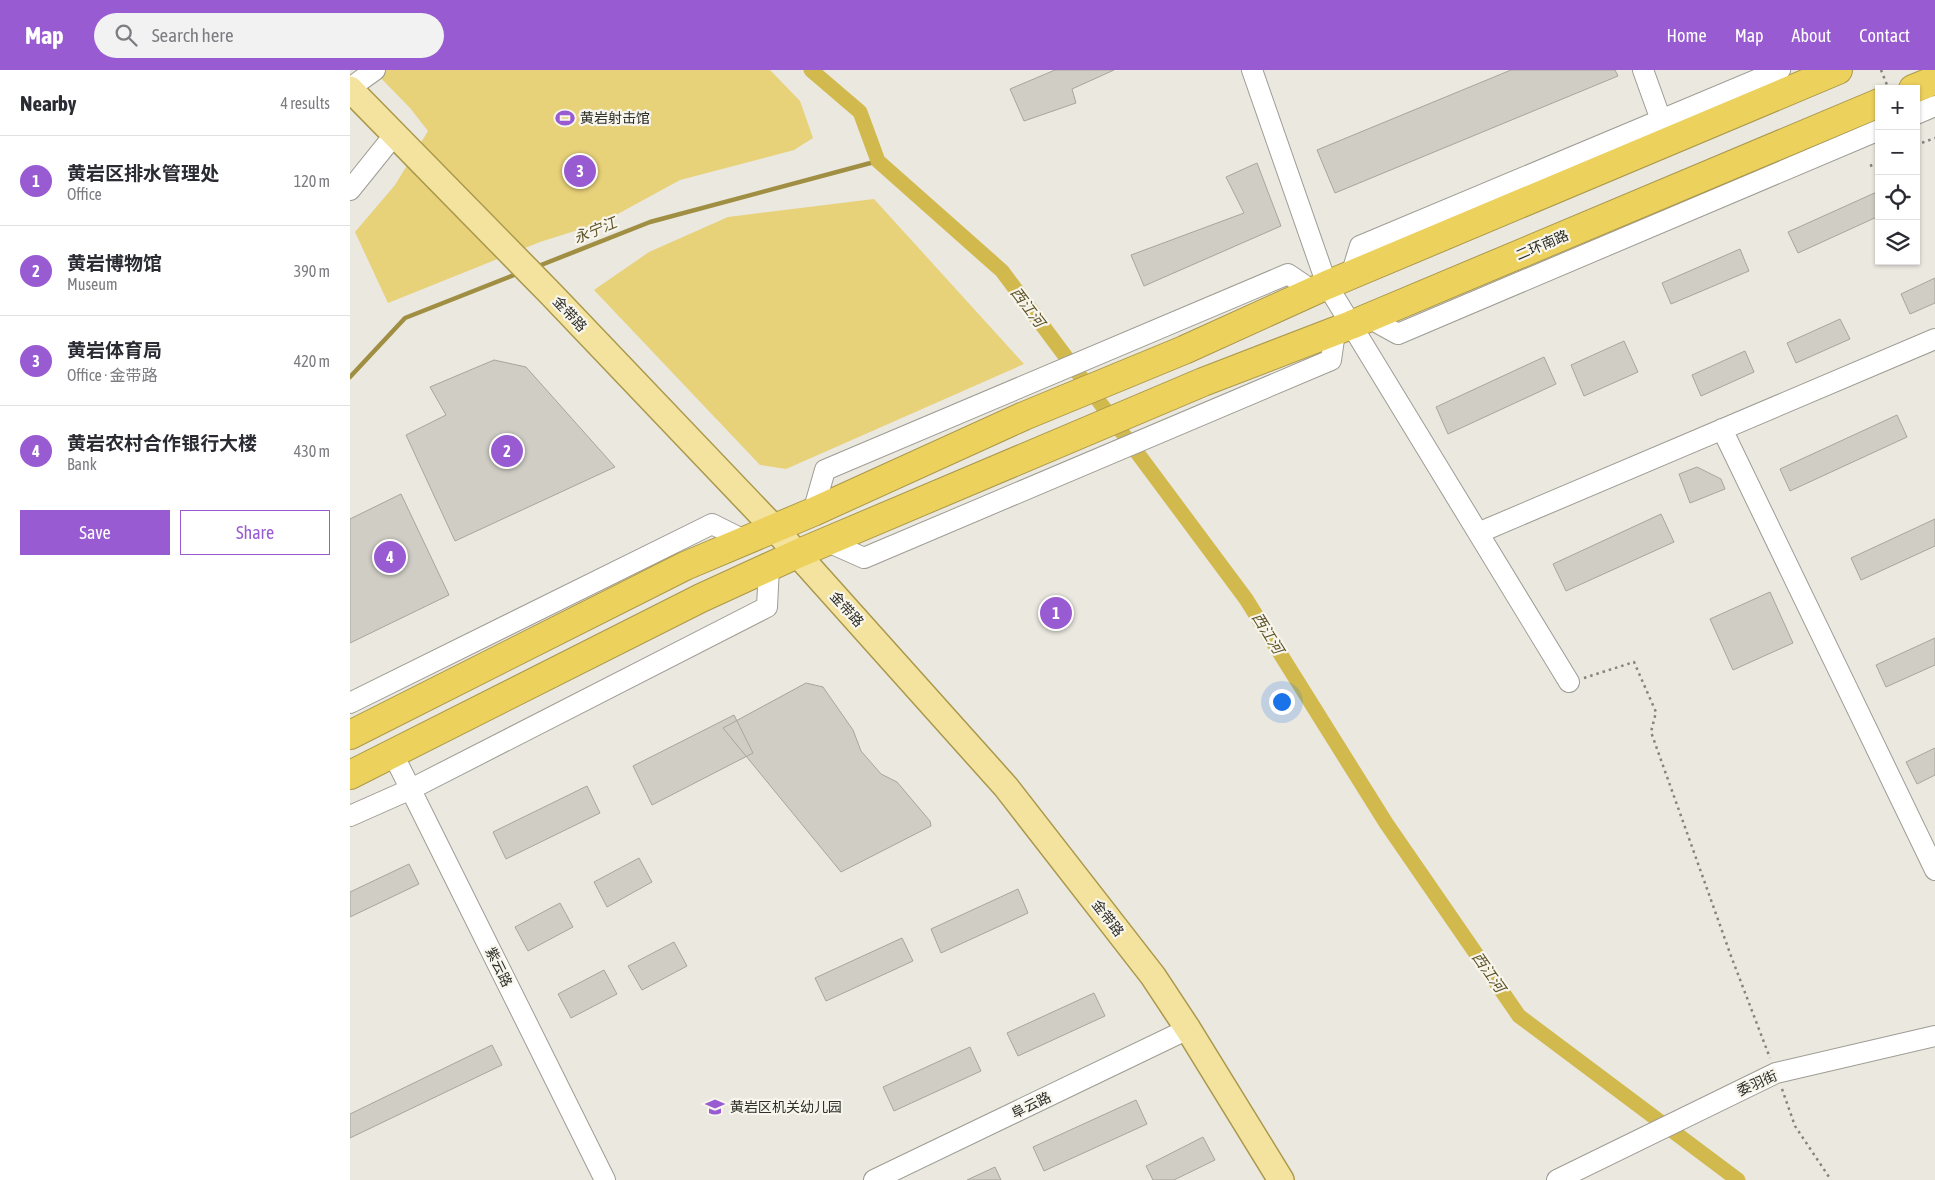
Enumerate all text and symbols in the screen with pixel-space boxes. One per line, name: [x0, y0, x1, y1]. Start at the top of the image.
search box: [94, 13, 444, 58]
icon: search: [112, 21, 140, 49]
text: Map: [25, 22, 64, 49]
text: Search here: [152, 24, 234, 46]
text: Home: [1667, 25, 1707, 46]
text: Map: [1735, 25, 1764, 46]
text: About: [1792, 25, 1831, 46]
text: Contact: [1859, 25, 1910, 46]
map controls: [1875, 85, 1920, 265]
button: +: [1875, 85, 1920, 130]
text: Nearby: [20, 91, 76, 115]
text: 4 results: [280, 94, 330, 112]
sports icon: 黄岩射击馆: [554, 107, 576, 129]
place label: 黄岩射击馆: [580, 110, 650, 126]
button: −: [1875, 130, 1920, 175]
pin: 3: [564, 152, 596, 190]
text: 黄岩区排水管理处: [67, 162, 219, 184]
text: 1: [32, 172, 40, 190]
text: 120 m: [294, 172, 330, 190]
button: locate: [1875, 175, 1920, 220]
text: Office: [67, 185, 102, 203]
water label: 永宁江: [571, 213, 621, 246]
button: layers: [1875, 220, 1920, 265]
street label: 二环南路: [1513, 227, 1571, 263]
text: 黄岩博物馆: [67, 252, 162, 274]
text: 2: [32, 262, 40, 280]
text: 390 m: [294, 262, 330, 280]
text: Museum: [67, 275, 118, 293]
water label: 西江河: [1008, 284, 1050, 332]
street label: 金带路: [550, 293, 590, 335]
text: 黄岩体育局: [67, 339, 162, 361]
text: 3: [32, 352, 40, 370]
text: 420 m: [294, 352, 330, 370]
text: Office · 金带路: [67, 366, 158, 384]
text: 黄岩农村合作银行大楼: [67, 432, 257, 454]
pin: 2: [491, 432, 523, 470]
text: 4: [32, 442, 40, 460]
text: 430 m: [294, 442, 330, 460]
text: Bank: [67, 455, 97, 473]
button: Save: [20, 510, 170, 555]
button: Share: [180, 510, 330, 555]
pin: 4: [374, 538, 406, 576]
street label: 金带路: [827, 588, 867, 630]
pin: 1: [1040, 594, 1072, 632]
water label: 西江河: [1249, 609, 1289, 659]
your location: [1269, 689, 1295, 715]
street label: 金带路: [1089, 897, 1127, 939]
street label: 紫云路: [483, 945, 515, 989]
water label: 西江河: [1469, 949, 1511, 998]
street label: 委羽街: [1735, 1067, 1779, 1099]
street label: 阜云路: [1009, 1089, 1053, 1121]
school or university icon: 黄岩区机关幼儿园: [704, 1096, 726, 1118]
place label: 黄岩区机关幼儿园: [730, 1099, 842, 1115]

